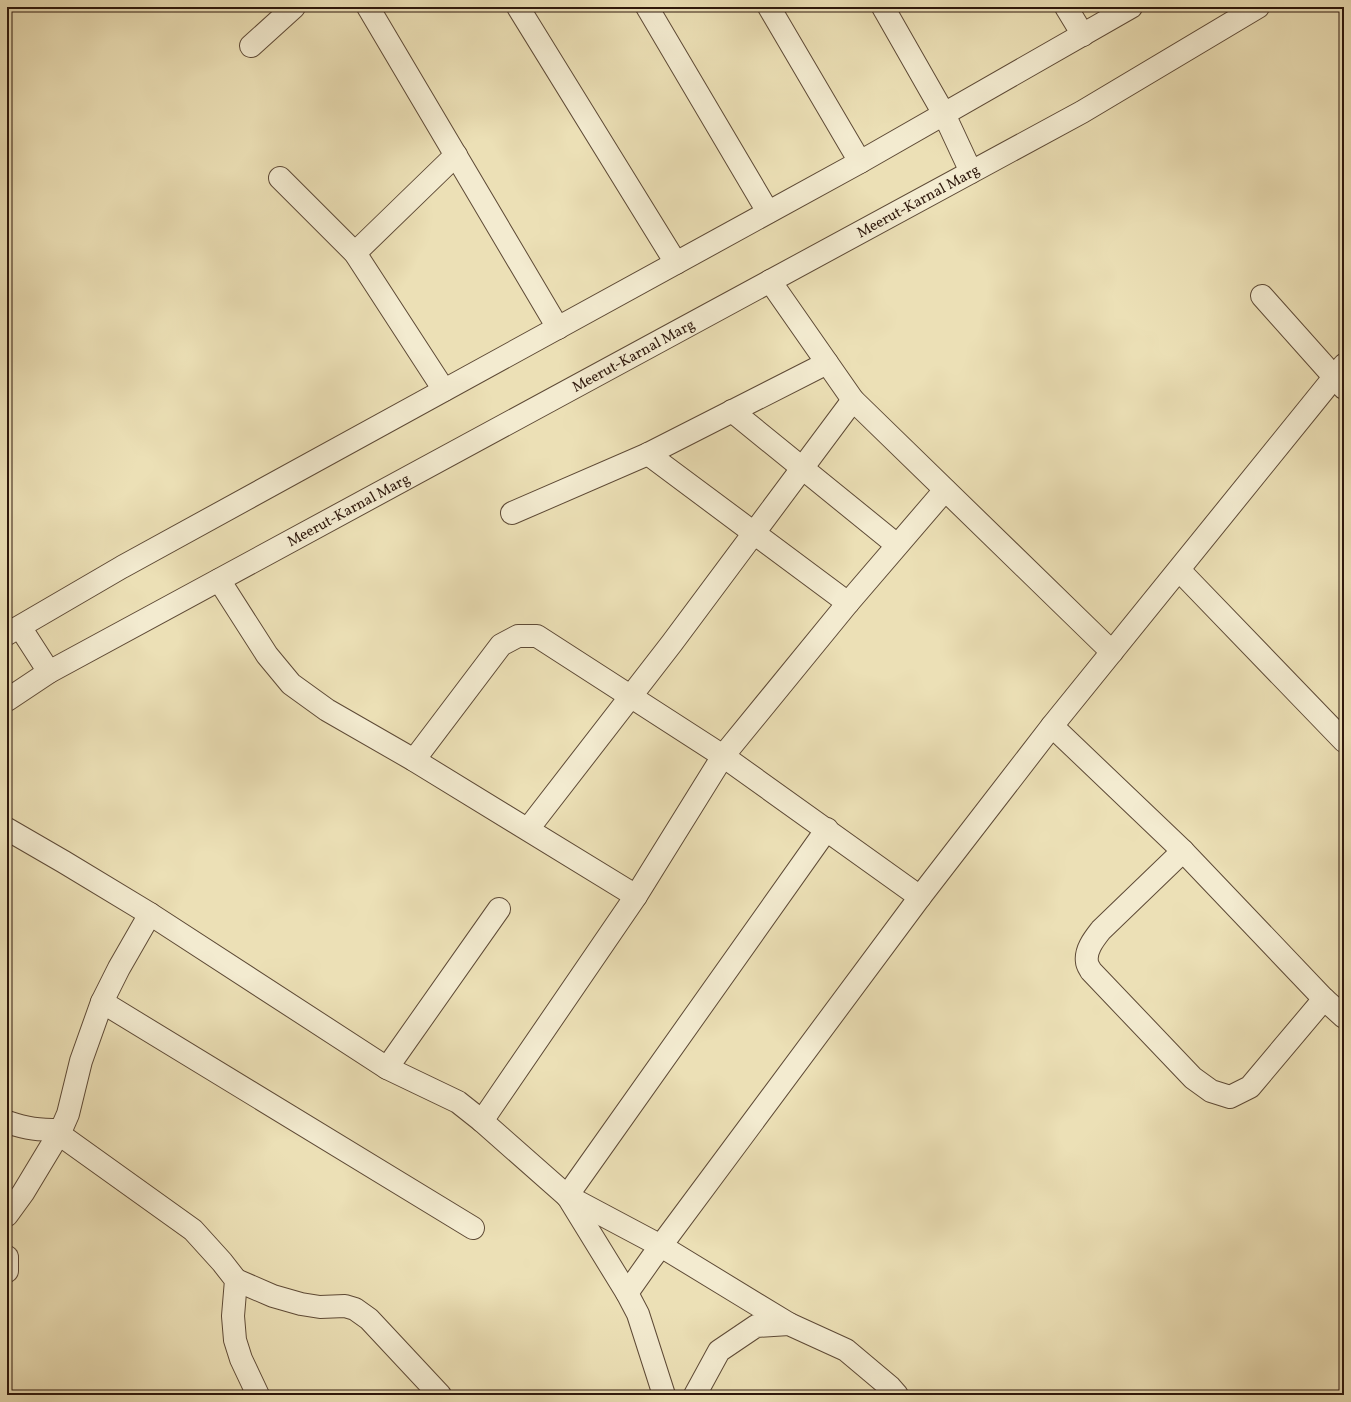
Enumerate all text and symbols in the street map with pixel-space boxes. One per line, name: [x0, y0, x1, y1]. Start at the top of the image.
street label: Meerut-Karnal Marg: [854, 160, 984, 244]
street label: Meerut-Karnal Marg: [569, 315, 699, 398]
street label: Meerut-Karnal Marg: [284, 469, 415, 553]

